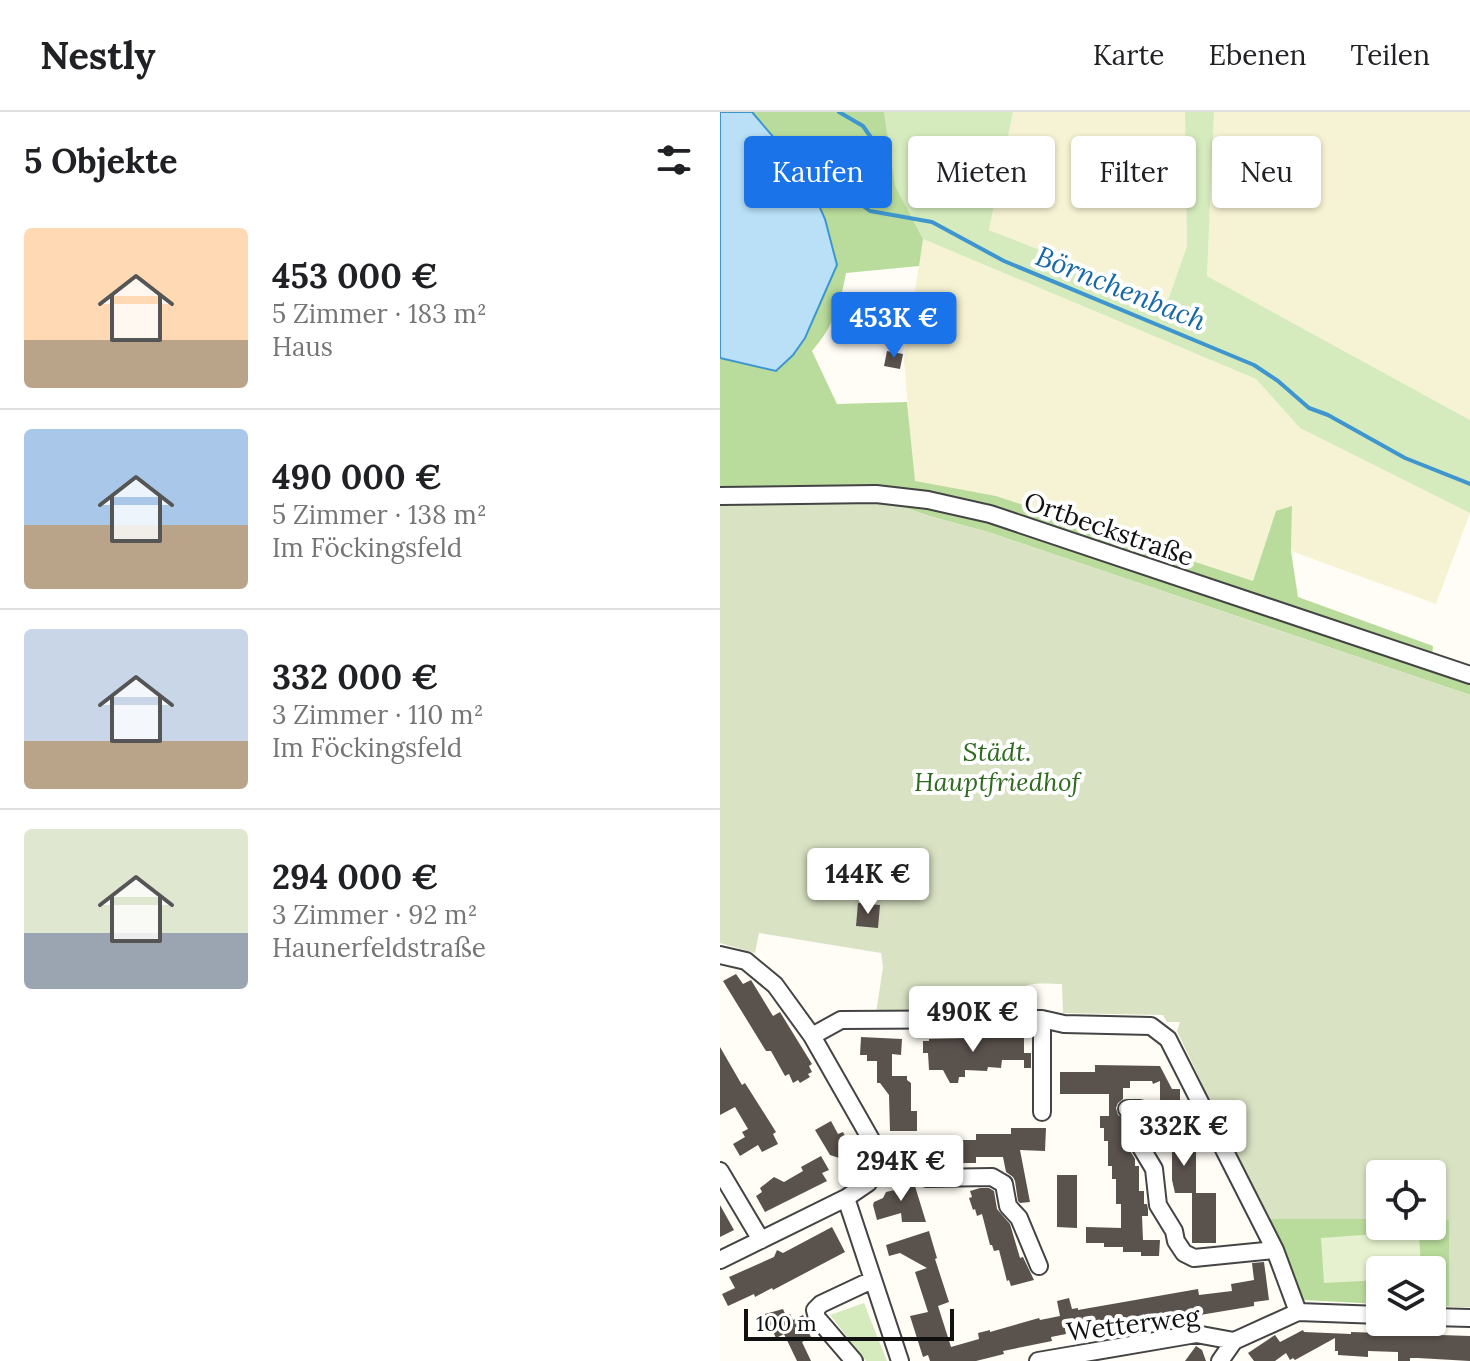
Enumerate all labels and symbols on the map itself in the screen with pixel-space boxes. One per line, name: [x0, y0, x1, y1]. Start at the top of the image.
water label: Börnchenbach: [1031, 237, 1211, 339]
pin: 453K €: [829, 292, 959, 360]
street label: Ortbeckstraße: [1020, 484, 1198, 573]
park label: Städt. Hauptfriedhof: [914, 735, 1083, 798]
pin: 144K €: [803, 848, 933, 916]
pin: 490K €: [908, 986, 1038, 1054]
pin: 332K €: [1119, 1100, 1249, 1168]
pin: 294K €: [836, 1135, 966, 1203]
street label: Wetterweg: [1065, 1299, 1202, 1348]
scale bar: [744, 1305, 954, 1341]

